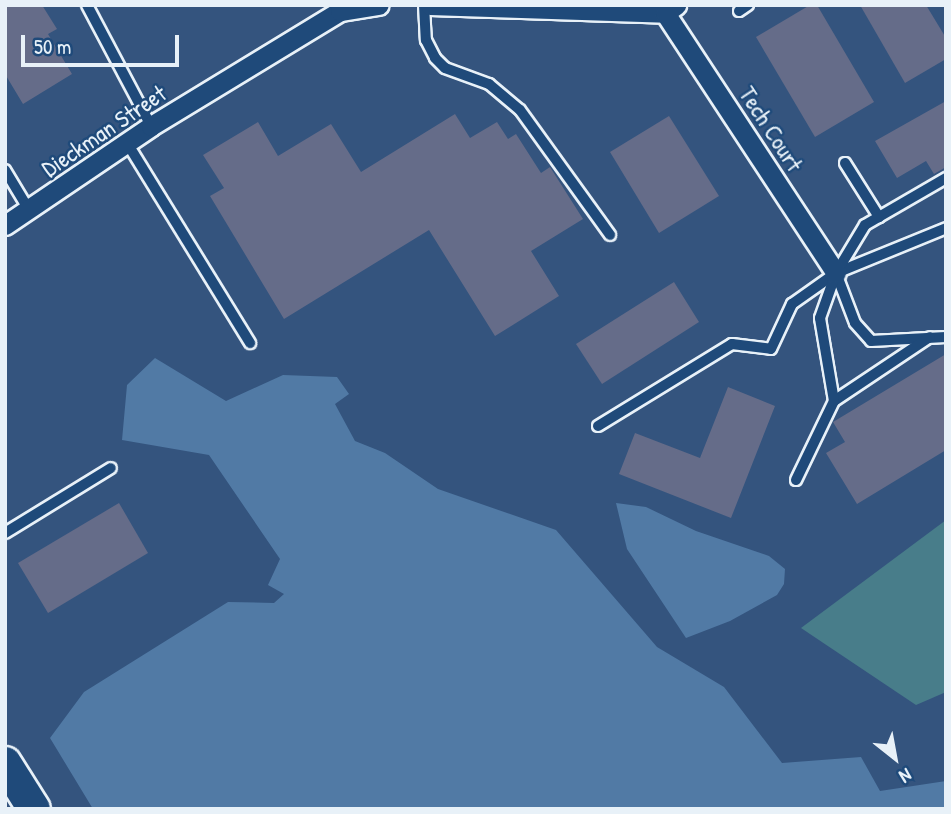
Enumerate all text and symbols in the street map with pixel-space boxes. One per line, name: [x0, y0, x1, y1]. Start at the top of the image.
scale bar: [24, 21, 182, 65]
text: 50 m: [34, 32, 71, 61]
street label: Dieckman Street: [36, 79, 172, 183]
street label: Tech Court: [733, 81, 809, 177]
north arrow: [860, 723, 930, 793]
text: N: [895, 762, 917, 790]

